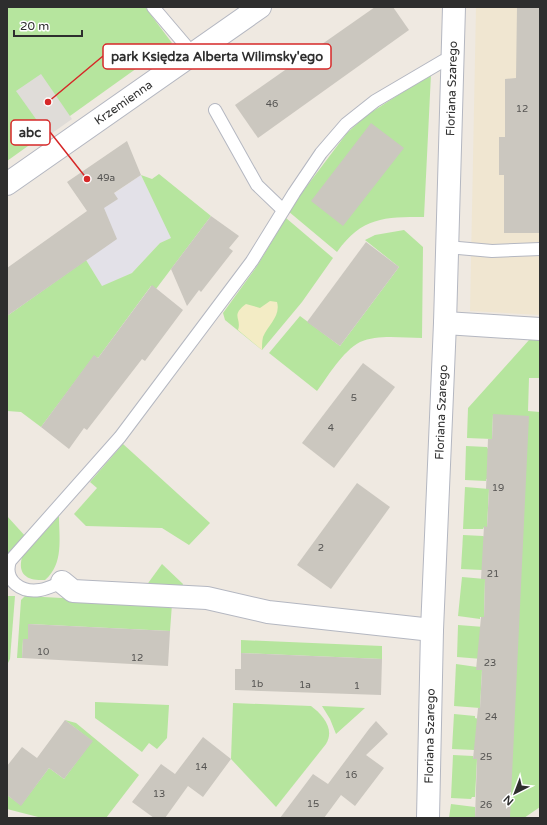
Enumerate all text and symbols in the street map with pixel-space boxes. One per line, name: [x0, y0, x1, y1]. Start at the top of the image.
scale bar: [14, 12, 82, 38]
text: 20 m: [20, 19, 49, 33]
street label: Floriana Szarego: [443, 41, 460, 136]
callout: park Księdza Alberta Wilimsky'ego: [103, 44, 331, 69]
text: park Księdza Alberta Wilimsky'ego: [111, 49, 323, 65]
street label: Krzemienna: [92, 77, 155, 128]
house number: 46: [266, 98, 278, 110]
house number: 12: [516, 103, 528, 115]
callout: abc: [11, 120, 50, 145]
text: abc: [19, 125, 41, 141]
house number: 49a: [97, 172, 115, 184]
street label: Floriana Szarego: [432, 364, 450, 460]
house number: 5: [351, 392, 357, 404]
house number: 4: [328, 422, 334, 434]
house number: 19: [492, 482, 504, 494]
house number: 2: [318, 542, 324, 554]
house number: 21: [487, 568, 499, 580]
house number: 10: [37, 646, 49, 658]
house number: 12: [131, 652, 143, 664]
house number: 23: [484, 657, 496, 669]
house number: 1b: [251, 678, 263, 690]
house number: 1a: [299, 679, 311, 691]
house number: 1: [354, 680, 360, 692]
street label: Floriana Szarego: [422, 688, 438, 784]
house number: 24: [485, 711, 497, 723]
house number: 25: [480, 751, 492, 763]
house number: 14: [195, 761, 207, 773]
house number: 16: [345, 769, 357, 781]
north arrow: [495, 773, 535, 813]
house number: 13: [153, 788, 165, 800]
text: N: [501, 792, 516, 808]
house number: 15: [307, 798, 319, 810]
house number: 26: [480, 799, 492, 811]

